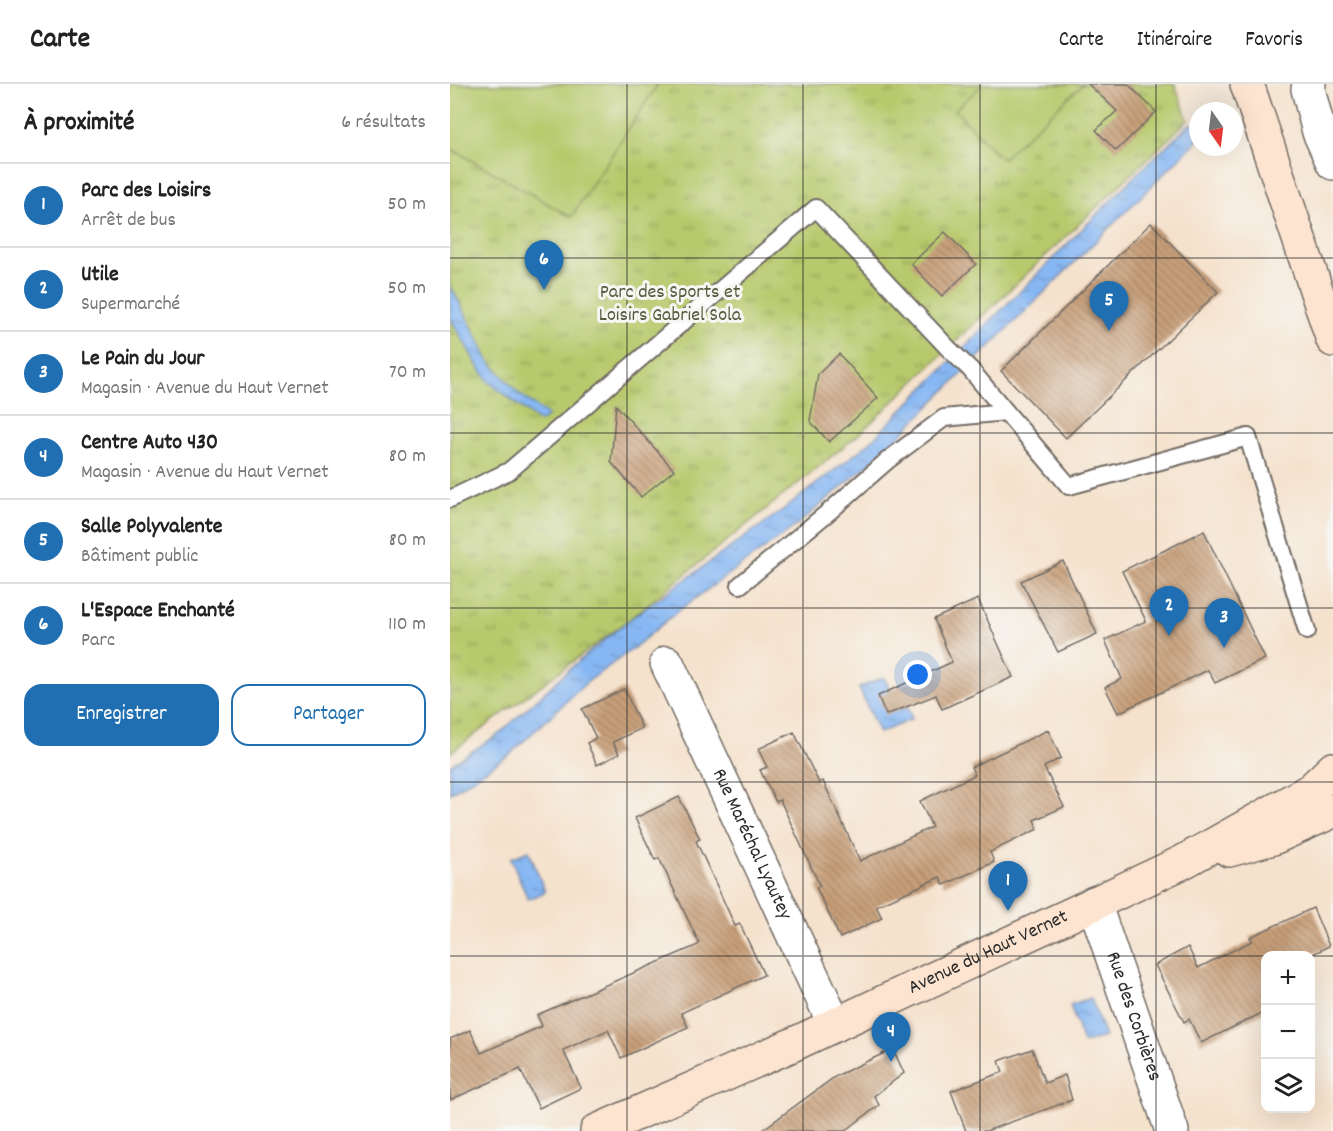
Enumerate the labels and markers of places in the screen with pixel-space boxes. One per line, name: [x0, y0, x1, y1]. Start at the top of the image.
pin: 6: [524, 240, 563, 290]
pin: 5: [1090, 282, 1128, 331]
pin: 2: [1150, 586, 1188, 636]
pin: 3: [1204, 598, 1244, 648]
pin: 1: [988, 862, 1028, 911]
pin: 4: [872, 1012, 910, 1062]

